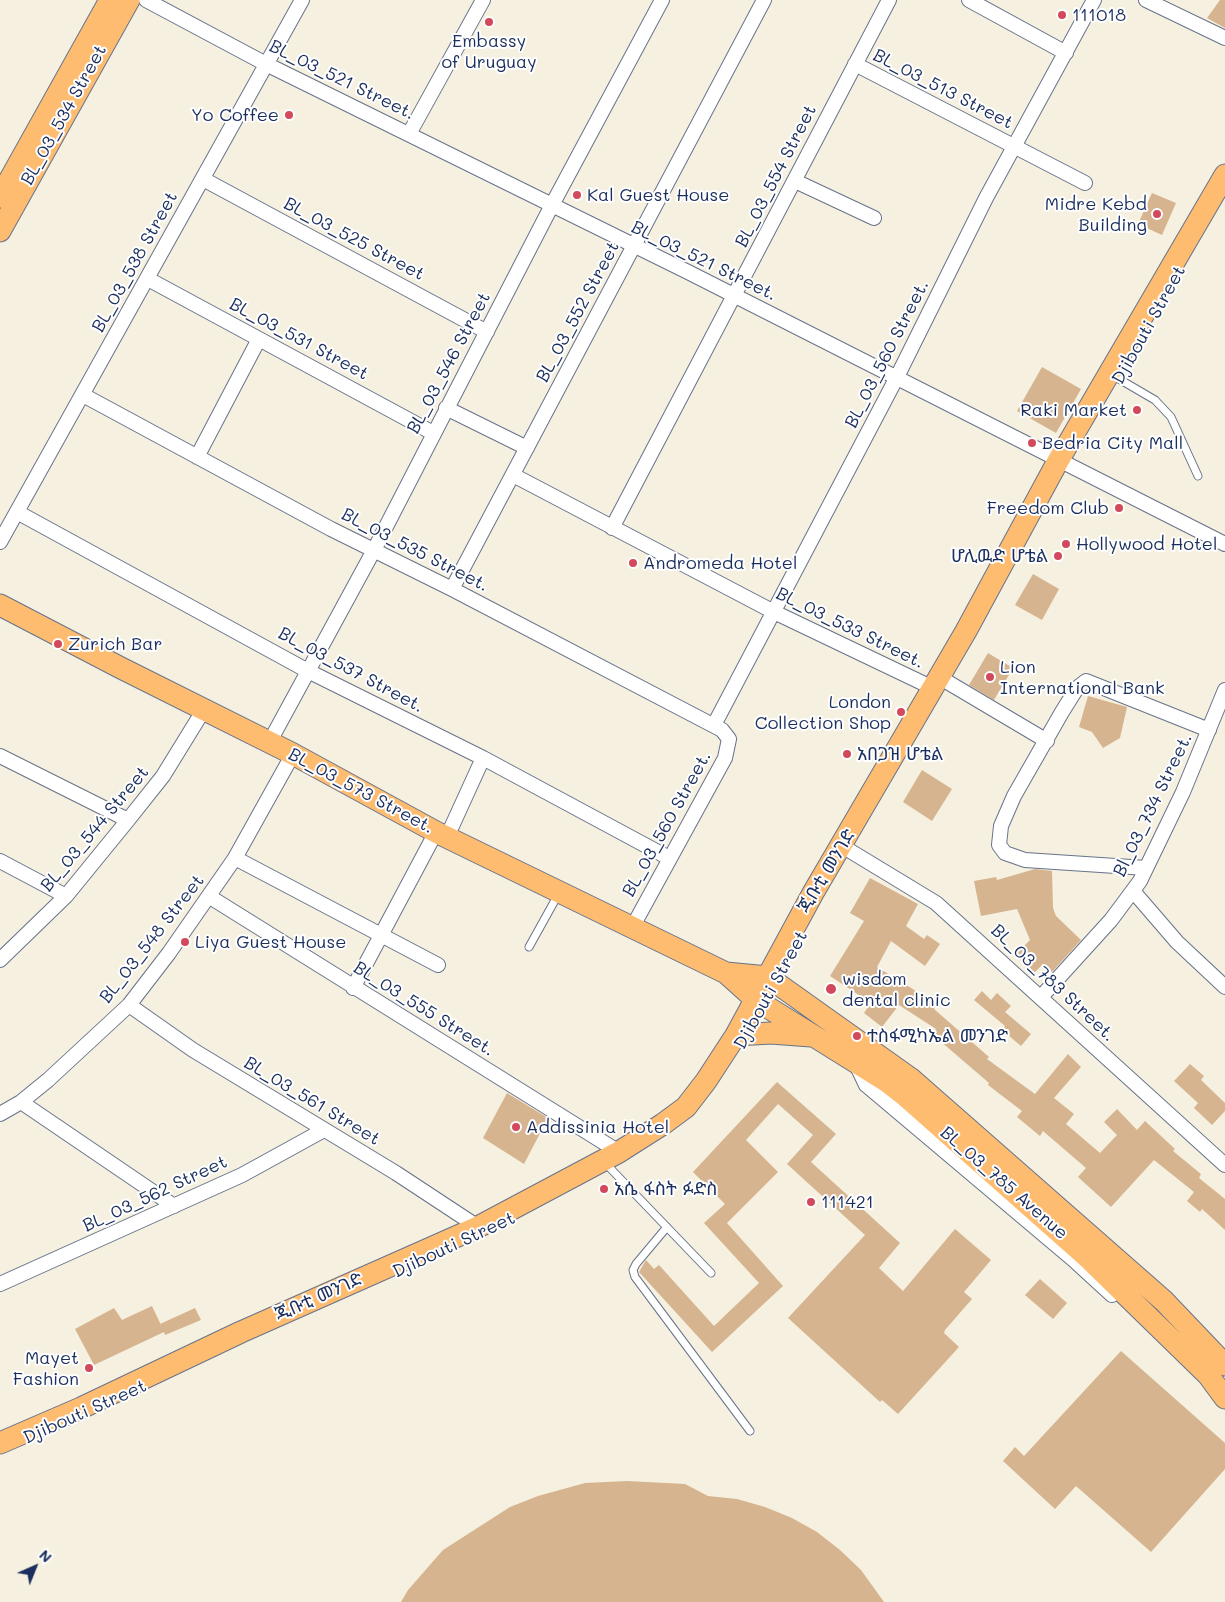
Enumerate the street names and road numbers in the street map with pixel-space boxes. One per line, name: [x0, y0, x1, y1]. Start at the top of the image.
street label: BL_03_521 Street.: [266, 35, 418, 125]
street label: BL_03_534 Street: [17, 41, 111, 189]
street label: BL_03_513 Street: [869, 44, 1017, 134]
street label: BL_03_554 Street: [731, 101, 821, 251]
street label: BL_03_538 Street: [87, 188, 183, 336]
street label: BL_03_525 Street: [280, 193, 428, 285]
street label: BL_03_521 Street.: [628, 216, 780, 306]
street label: BL_03_552 Street: [532, 238, 624, 386]
street label: Djibouti Street: [1107, 262, 1191, 388]
street label: BL_03_560 Street.: [840, 276, 934, 432]
street label: BL_03_546 Street: [403, 289, 495, 437]
street label: BL_03_531 Street: [226, 293, 372, 385]
street label: BL_03_535 Street.: [338, 504, 492, 596]
street label: BL_03_533 Street.: [772, 583, 928, 673]
street label: BL_03_537 Street.: [275, 623, 427, 717]
street label: Bl_03_734 Street.: [1109, 730, 1197, 880]
street label: BL_03_573 Street.: [285, 744, 437, 838]
street label: BL_03_560 Street.: [618, 747, 716, 901]
street label: BL_03_544 Street: [36, 762, 154, 896]
street label: ጂቡቲ መንገድ: [794, 825, 860, 917]
street label: BL_03_548 Street: [95, 870, 209, 1008]
street label: BL_03_783 Street.: [986, 920, 1120, 1046]
street label: Djibouti Street: [729, 927, 813, 1053]
street label: BL_03_555 Street.: [350, 957, 498, 1061]
street label: BL_03_561 Street: [240, 1052, 384, 1150]
street label: BL_03_785 Avenue: [936, 1122, 1072, 1244]
street label: BL_03_562 Street: [79, 1151, 231, 1237]
street label: Djibouti Street: [389, 1207, 519, 1283]
street label: ጂቡቲ መንገድ: [272, 1268, 366, 1326]
street label: Djibouti Street: [20, 1375, 150, 1449]

